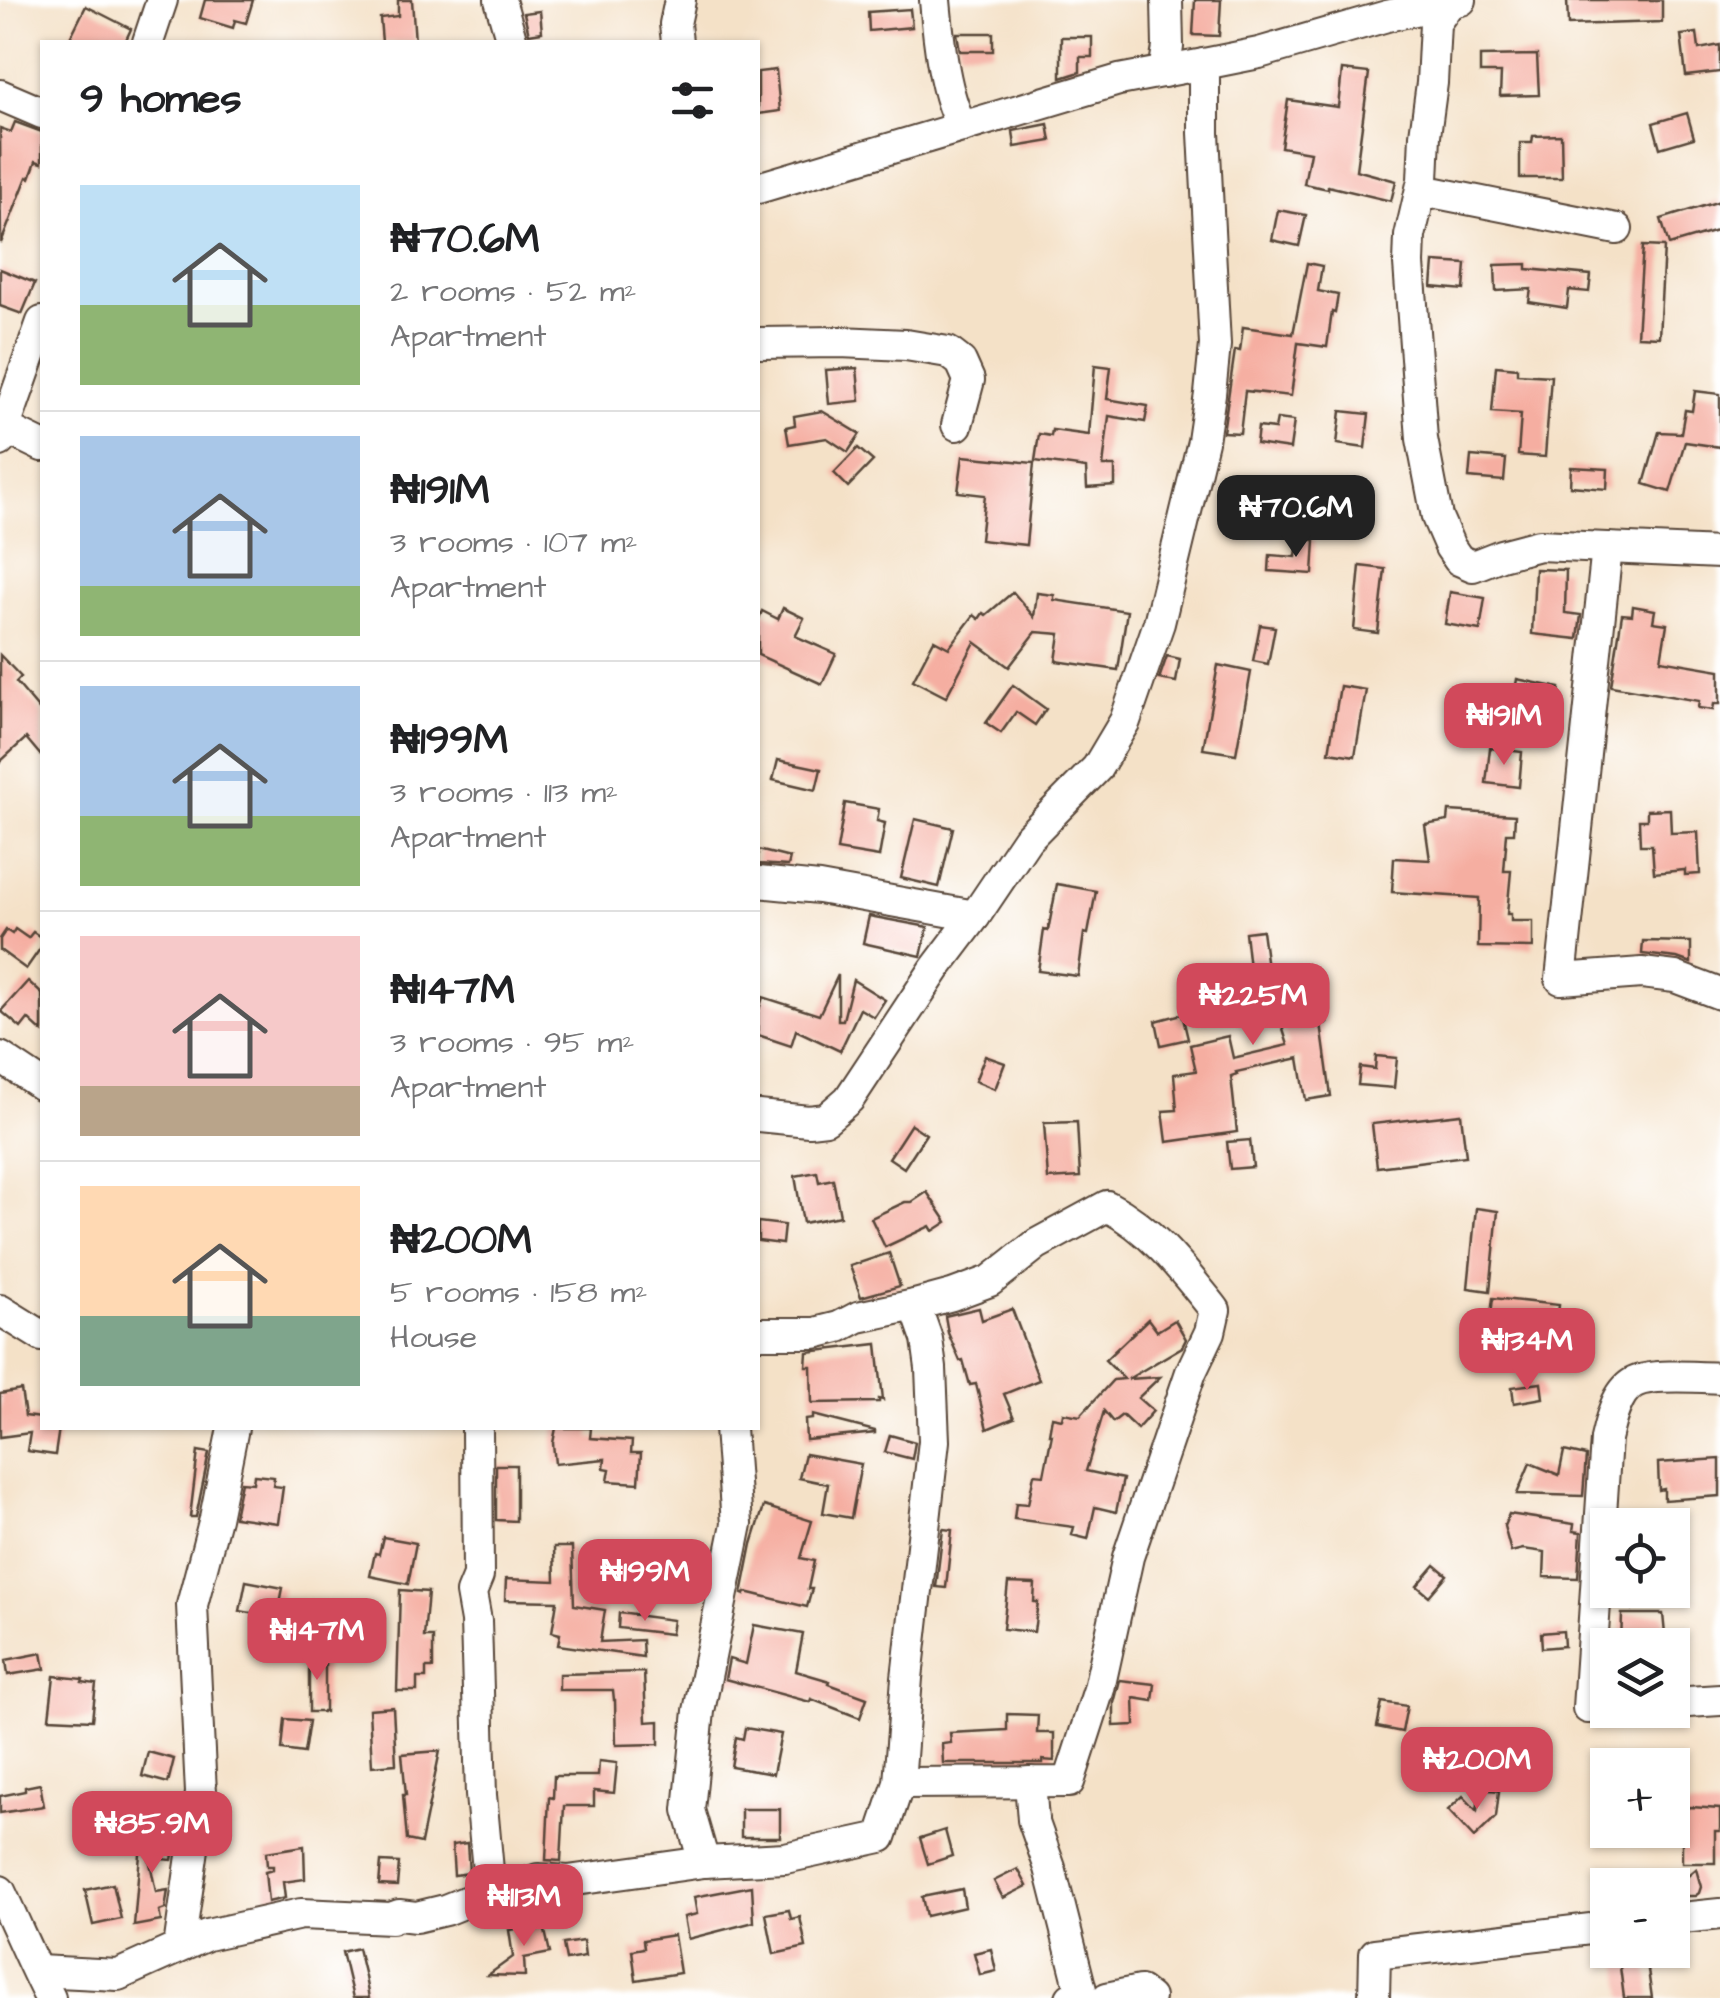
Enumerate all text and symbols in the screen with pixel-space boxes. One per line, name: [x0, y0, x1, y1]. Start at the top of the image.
text: 9 homes: [80, 71, 242, 129]
icon: filters: [665, 73, 720, 128]
text: ₦70.6M: [390, 211, 540, 269]
icon: home: [160, 225, 280, 345]
text: 2 rooms · 52 m²: [390, 269, 637, 314]
text: Apartment: [390, 314, 546, 359]
text: ₦191M: [390, 462, 490, 520]
pin: ₦70.6M: [1215, 475, 1377, 560]
icon: home: [160, 476, 280, 596]
text: ₦70.6M: [1239, 485, 1353, 530]
text: 3 rooms · 107 m²: [390, 520, 638, 565]
text: Apartment: [390, 565, 546, 610]
pin: ₦191M: [1434, 683, 1574, 768]
text: ₦191M: [1466, 693, 1542, 738]
text: ₦199M: [390, 712, 508, 770]
icon: home: [160, 726, 280, 846]
text: 3 rooms · 113 m²: [390, 770, 618, 815]
text: Apartment: [390, 815, 546, 860]
text: ₦147M: [390, 962, 515, 1020]
pin: ₦225M: [1183, 963, 1323, 1048]
text: ₦225M: [1199, 973, 1307, 1018]
icon: home: [160, 976, 280, 1096]
text: 3 rooms · 95 m²: [390, 1020, 634, 1065]
text: Apartment: [390, 1065, 546, 1110]
text: ₦200M: [390, 1212, 532, 1270]
icon: home: [160, 1226, 280, 1346]
text: 5 rooms · 158 m²: [390, 1270, 647, 1315]
pin: ₦134M: [1457, 1308, 1597, 1393]
text: House: [390, 1315, 477, 1360]
text: ₦134M: [1481, 1318, 1573, 1363]
map controls: [1590, 1508, 1690, 1968]
button: locate: [1590, 1508, 1690, 1608]
pin: ₦199M: [575, 1539, 715, 1624]
text: ₦199M: [600, 1549, 690, 1594]
pin: ₦147M: [247, 1598, 387, 1683]
text: ₦147M: [269, 1608, 365, 1653]
button: layers: [1590, 1628, 1690, 1728]
pin: ₦200M: [1407, 1727, 1547, 1812]
text: ₦200M: [1423, 1737, 1531, 1782]
button: +: [1590, 1748, 1690, 1848]
pin: ₦85.9M: [71, 1791, 233, 1876]
text: ₦85.9M: [94, 1801, 210, 1846]
pin: ₦113M: [454, 1864, 594, 1949]
button: −: [1590, 1868, 1690, 1968]
text: ₦113M: [487, 1874, 561, 1919]

